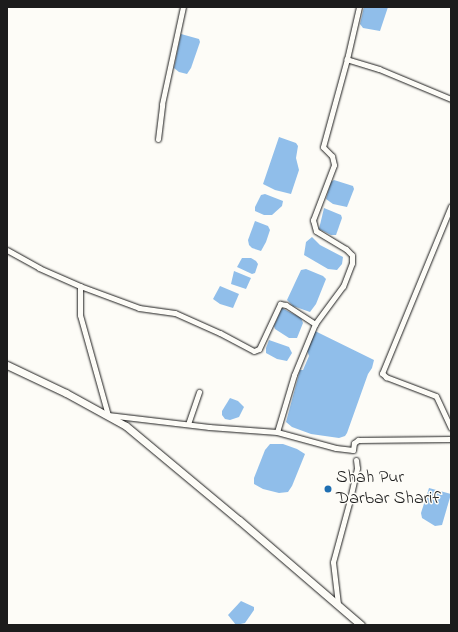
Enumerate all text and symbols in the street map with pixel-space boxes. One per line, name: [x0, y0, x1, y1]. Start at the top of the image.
place label: Shah Pur Darbar Sharif: [336, 468, 441, 510]
marker: Shah Pur Darbar Sharif: [323, 484, 333, 494]

